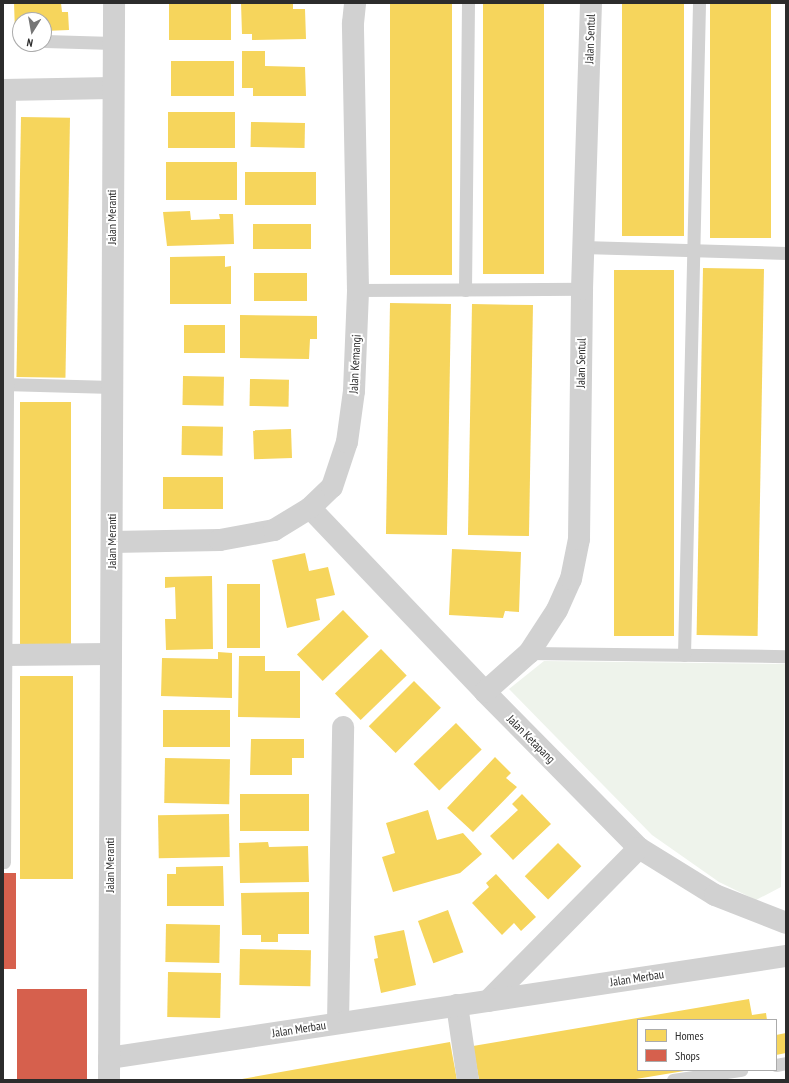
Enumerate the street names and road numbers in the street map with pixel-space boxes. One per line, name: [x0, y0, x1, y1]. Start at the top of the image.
street label: Jalan Sentul: [582, 14, 598, 64]
street label: Jalan Meranti: [105, 190, 119, 244]
street label: Jalan Kemangi: [346, 334, 364, 394]
street label: Jalan Sentul: [573, 338, 589, 388]
street label: Jalan Meranti: [105, 514, 119, 568]
street label: Jalan Ketapang: [504, 712, 558, 766]
street label: Jalan Meranti: [103, 838, 117, 892]
street label: Jalan Merbau: [609, 967, 665, 989]
street label: Jalan Merbau: [271, 1018, 327, 1040]

